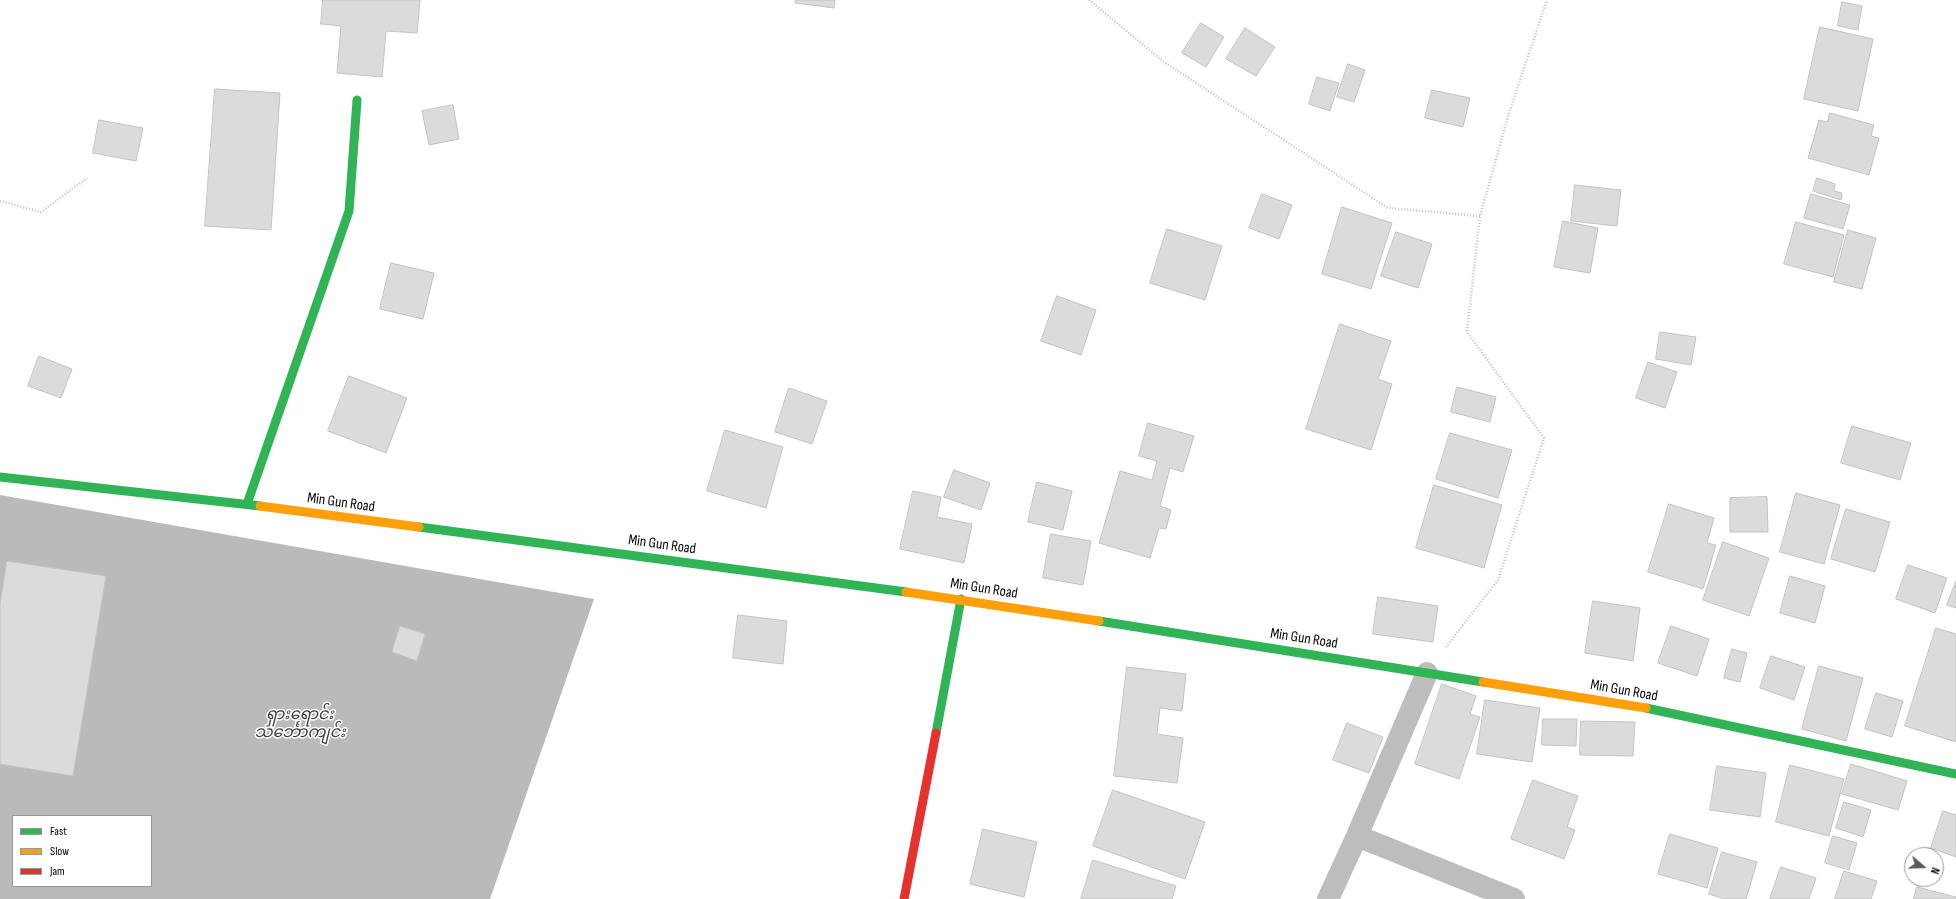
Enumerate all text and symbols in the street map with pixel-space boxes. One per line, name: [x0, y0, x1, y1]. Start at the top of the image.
street label: Min Gun Road: [306, 489, 376, 517]
street label: Min Gun Road: [627, 531, 697, 559]
street label: Min Gun Road: [949, 575, 1019, 603]
street label: Min Gun Road: [1269, 625, 1339, 653]
street label: Min Gun Road: [1589, 676, 1659, 706]
water label: ရှားရောင်း သင်္ဘောကျင်း: [254, 705, 346, 743]
legend: [12, 815, 152, 887]
text: Fast: [50, 824, 67, 839]
text: Slow: [50, 844, 69, 859]
north arrow: [1904, 847, 1944, 887]
text: Jam: [50, 864, 65, 879]
text: N: [1928, 866, 1942, 876]

